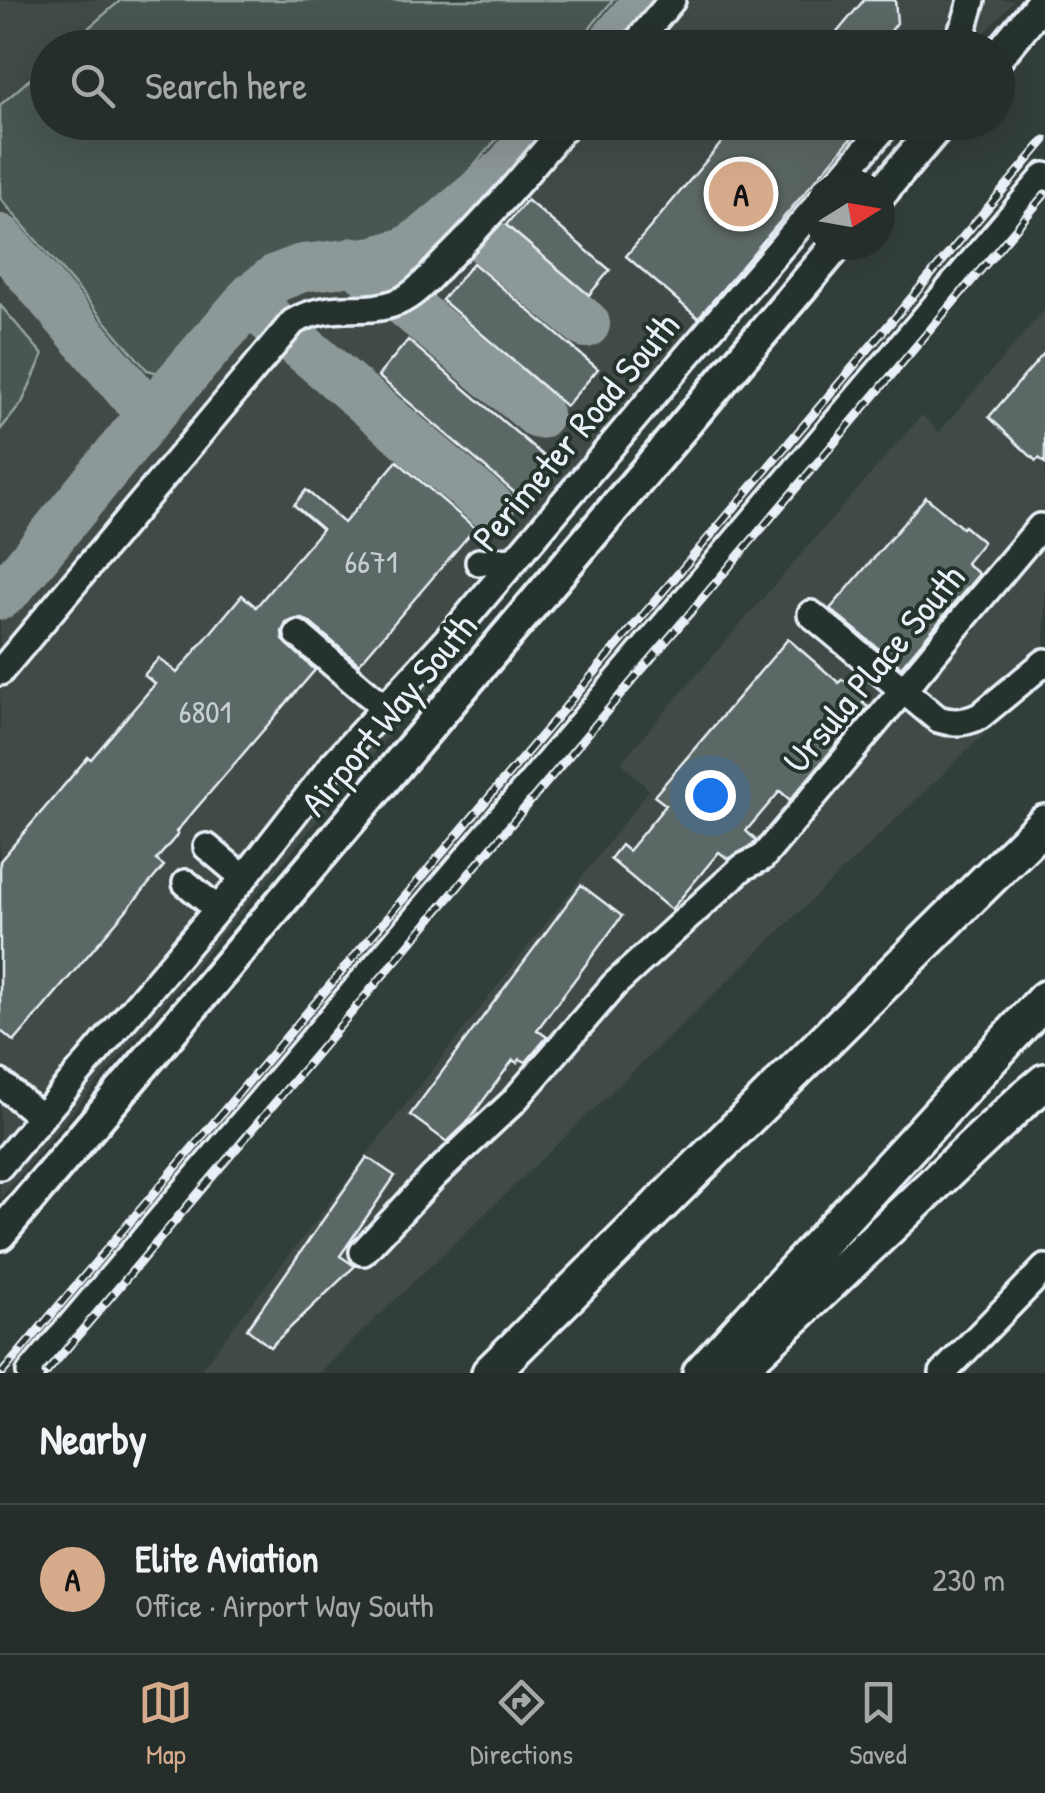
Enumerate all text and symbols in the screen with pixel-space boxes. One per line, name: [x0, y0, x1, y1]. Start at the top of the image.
search box: [30, 30, 1015, 140]
icon: search: [65, 58, 120, 113]
text: Search here: [145, 59, 307, 111]
pin: A: [708, 156, 774, 232]
north arrow: [805, 170, 895, 260]
street label: Perimeter Road South: [460, 300, 690, 562]
house number: 6671: [345, 540, 398, 583]
street label: Ursula Place South: [770, 552, 976, 784]
street label: Airport Way South: [288, 602, 488, 826]
house number: 6801: [179, 690, 231, 733]
your location: [685, 770, 736, 821]
text: Nearby: [40, 1410, 147, 1467]
text: Elite Aviation: [135, 1532, 319, 1584]
text: A: [65, 1558, 80, 1601]
text: 230 m: [932, 1558, 1005, 1601]
text: Office · Airport Way South: [135, 1584, 433, 1627]
tab: Map: [138, 1675, 193, 1773]
tab: Directions: [470, 1675, 573, 1773]
tab: Saved: [850, 1675, 907, 1773]

